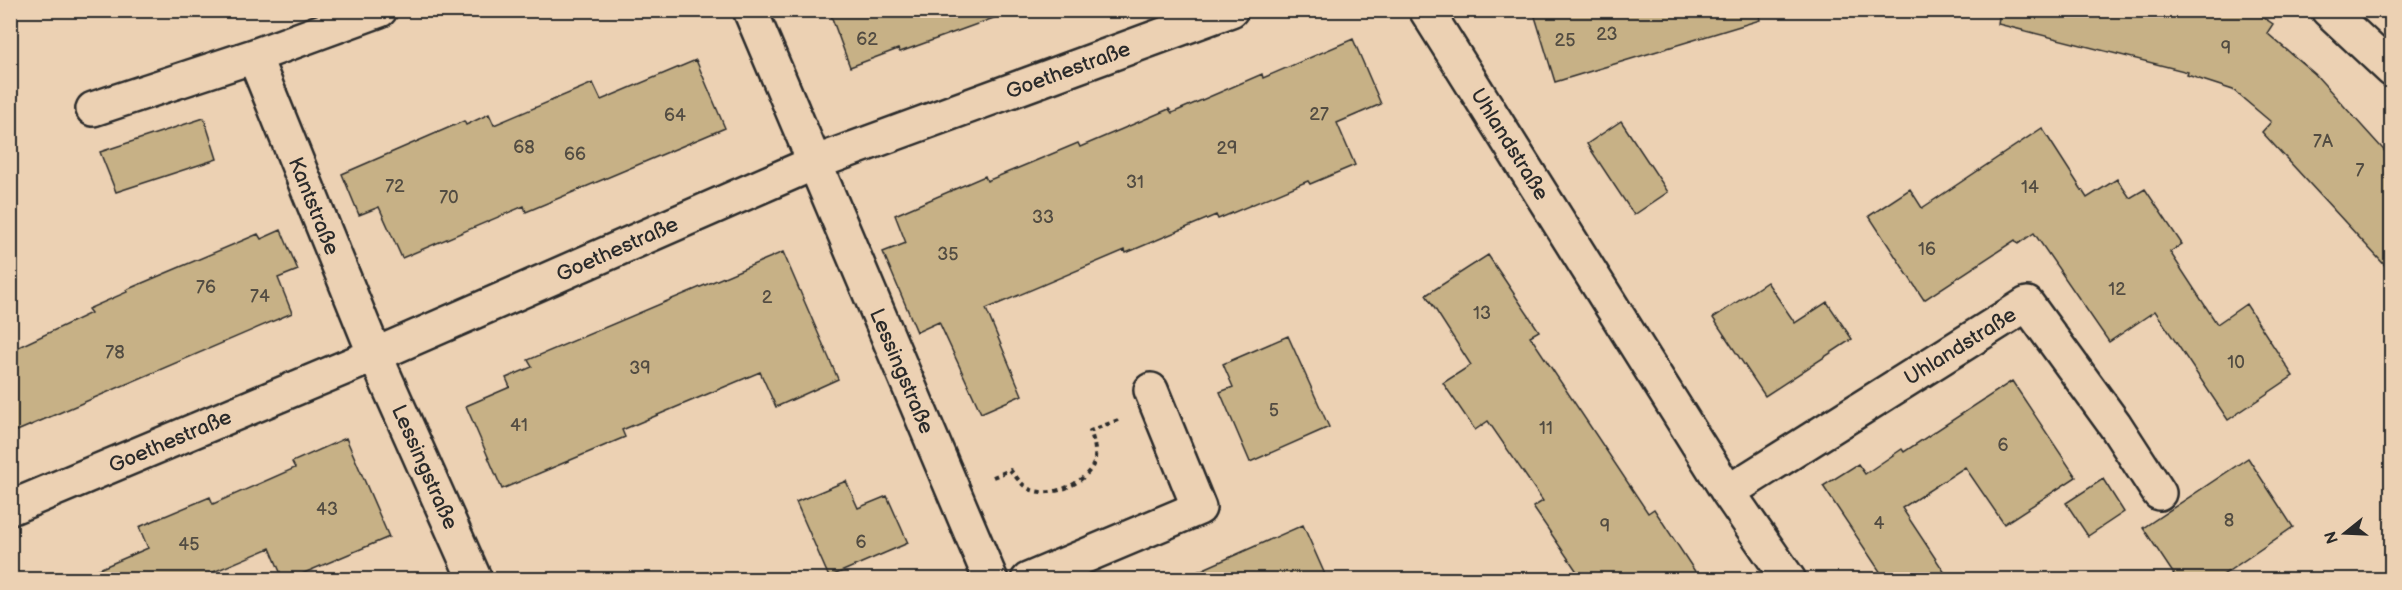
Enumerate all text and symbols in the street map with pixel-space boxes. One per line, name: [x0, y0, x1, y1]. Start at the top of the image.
house number: 23: [1596, 24, 1618, 45]
house number: 62: [856, 29, 878, 50]
house number: 25: [1555, 30, 1575, 51]
street label: Goethestraße: [1002, 36, 1134, 105]
house number: 9: [2221, 38, 2231, 59]
street label: Uhlandstraße: [1465, 84, 1554, 205]
house number: 27: [1309, 104, 1329, 125]
house number: 64: [664, 105, 686, 126]
house number: 7A: [2313, 131, 2333, 152]
house number: 68: [513, 137, 535, 158]
house number: 29: [1216, 138, 1238, 159]
house number: 66: [564, 144, 586, 165]
street label: Kantstraße: [283, 154, 344, 259]
house number: 7: [2356, 160, 2365, 181]
house number: 31: [1126, 172, 1144, 193]
house number: 72: [385, 176, 405, 197]
house number: 14: [2021, 177, 2039, 198]
house number: 70: [439, 187, 459, 208]
house number: 33: [1032, 207, 1054, 228]
street label: Goethestraße: [552, 211, 682, 287]
house number: 16: [1918, 239, 1936, 260]
house number: 35: [937, 244, 959, 265]
house number: 76: [196, 277, 216, 298]
house number: 12: [2108, 279, 2126, 300]
house number: 74: [250, 286, 270, 307]
house number: 2: [762, 287, 773, 308]
street label: Uhlandstraße: [1900, 302, 2021, 391]
house number: 13: [1473, 303, 1491, 324]
street label: Lessingstraße: [864, 305, 939, 438]
house number: 78: [105, 342, 125, 363]
house number: 10: [2227, 352, 2245, 373]
house number: 39: [629, 358, 651, 379]
house number: 5: [1269, 400, 1279, 421]
street label: Lessingstraße: [386, 401, 463, 533]
street label: Goethestraße: [105, 404, 235, 479]
house number: 41: [510, 415, 528, 436]
house number: 11: [1539, 418, 1553, 439]
house number: 6: [1998, 435, 2009, 456]
house number: 43: [316, 499, 338, 520]
north arrow: [2315, 503, 2375, 563]
house number: 8: [2224, 510, 2234, 531]
house number: 4: [1874, 513, 1885, 534]
house number: 9: [1600, 516, 1610, 537]
text: N: [2321, 529, 2343, 546]
house number: 6: [856, 532, 867, 553]
house number: 45: [178, 534, 200, 555]

